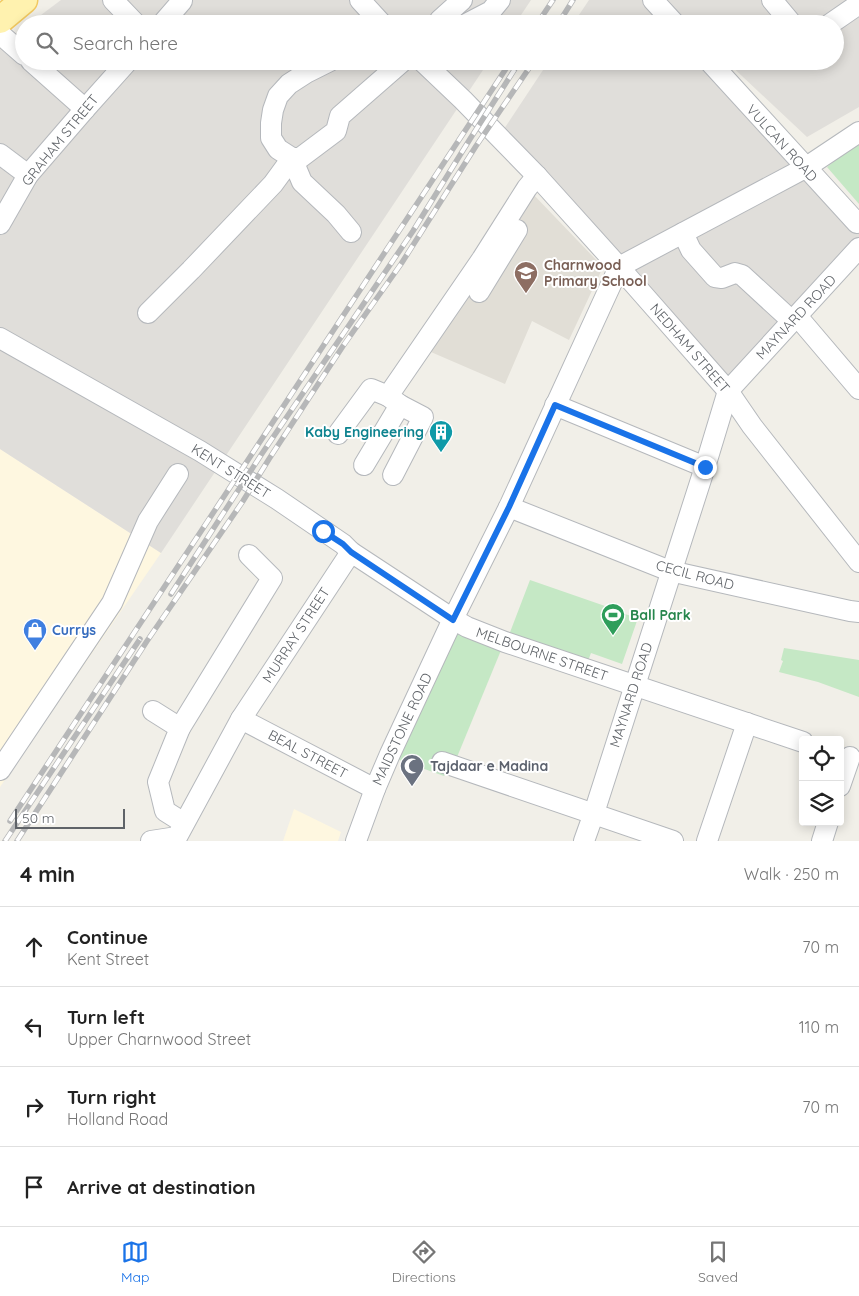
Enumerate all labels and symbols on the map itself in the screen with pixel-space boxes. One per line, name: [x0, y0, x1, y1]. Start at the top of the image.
street label: GRAHAM STREET: [18, 91, 102, 189]
street label: VULCAN ROAD: [743, 101, 821, 185]
place label: Charnwood Primary School: [544, 256, 647, 290]
school or university icon: Charnwood Primary School: [513, 260, 539, 294]
street label: MAYNARD ROAD: [752, 271, 840, 363]
street label: NEDHAM STREET: [646, 300, 734, 396]
building icon: Kaby Engineering: [428, 419, 454, 453]
place label: Kaby Engineering: [305, 423, 424, 441]
street label: KENT STREET: [188, 440, 274, 502]
route end: [694, 456, 717, 479]
route start: [312, 520, 335, 543]
street label: CECIL ROAD: [654, 556, 736, 594]
street label: MURRAY STREET: [258, 584, 334, 686]
sports icon: Ball Park: [600, 602, 626, 636]
place label: Ball Park: [630, 606, 691, 624]
shop icon: Currys: [22, 617, 48, 651]
place label: Currys: [52, 621, 96, 639]
street label: MELBOURNE STREET: [474, 623, 610, 685]
street label: MAYNARD ROAD: [606, 640, 656, 750]
street label: MAIDSTONE ROAD: [368, 670, 436, 788]
street label: BEAL STREET: [265, 726, 351, 782]
mosque icon: Tajdaar e Madina: [399, 753, 425, 787]
place label: Tajdaar e Madina: [430, 757, 548, 775]
scale bar: [15, 806, 125, 829]

